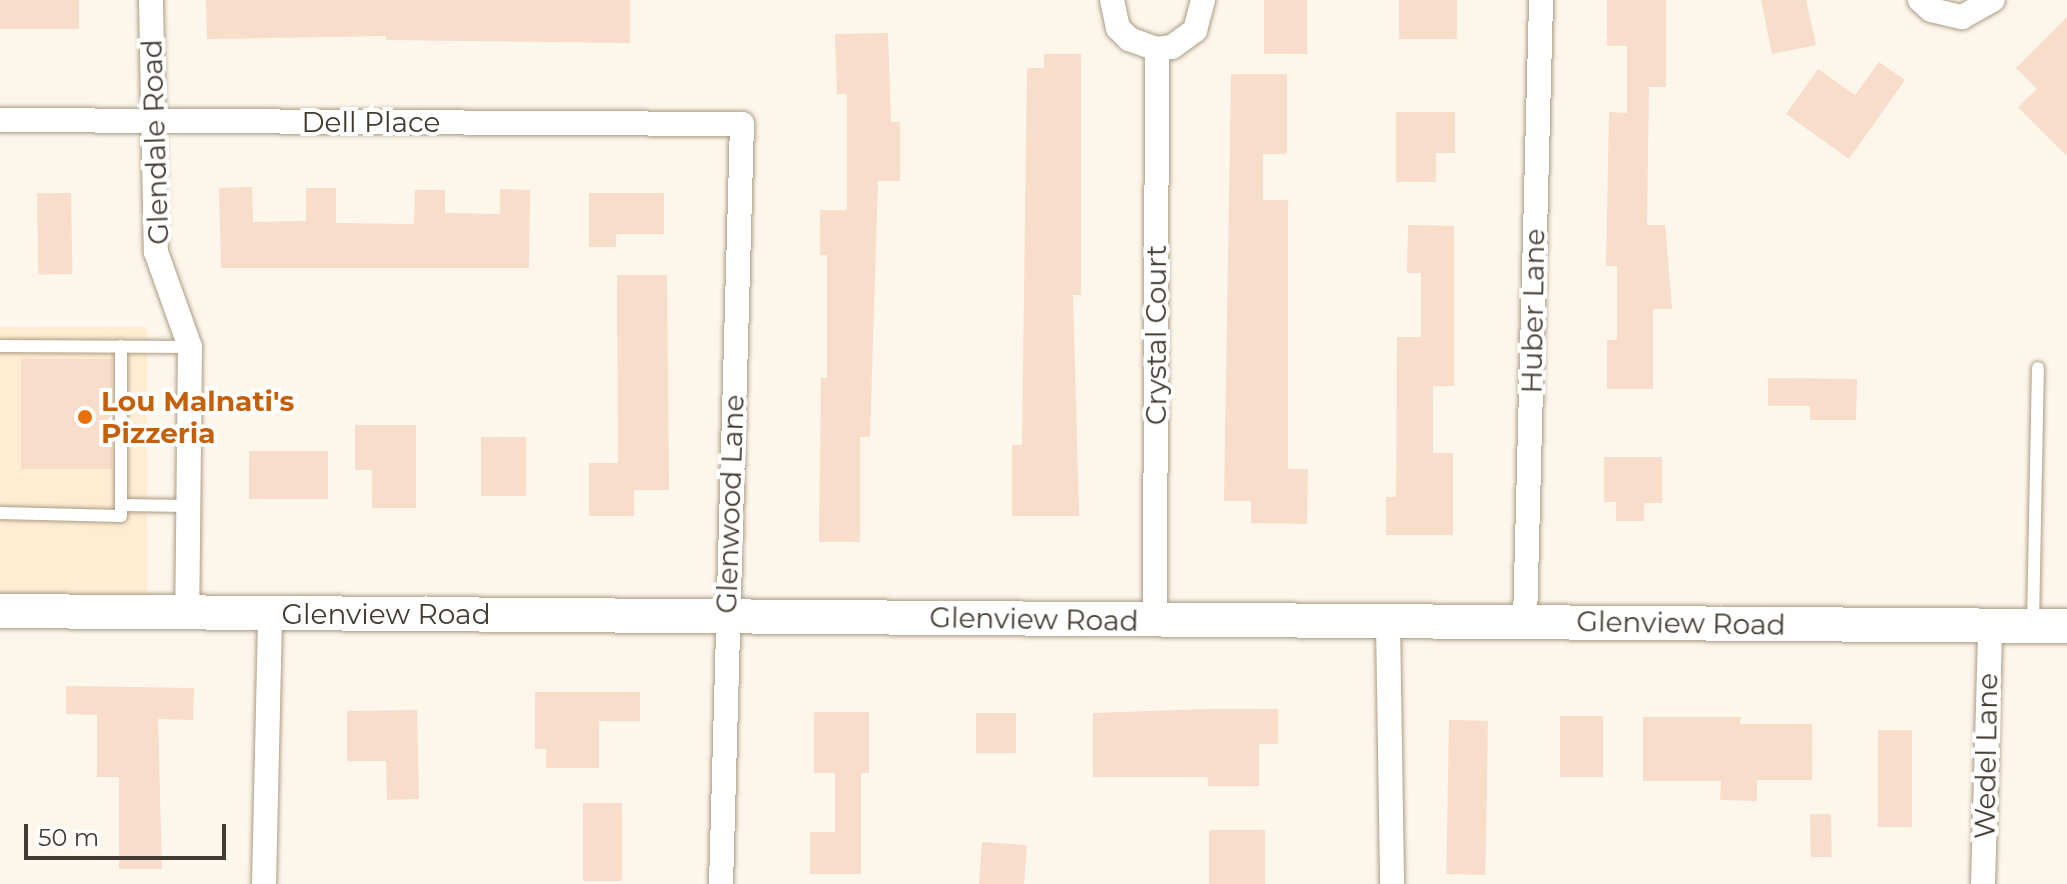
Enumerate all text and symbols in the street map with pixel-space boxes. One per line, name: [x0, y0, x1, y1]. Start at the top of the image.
street label: Glendale Road: [135, 39, 175, 245]
street label: Dell Place: [301, 105, 441, 139]
street label: Huber Lane: [1515, 228, 1551, 394]
street label: Crystal Court: [1139, 245, 1173, 425]
place label: Lou Malnati's Pizzeria: [101, 384, 294, 450]
street label: Glenwood Lane: [709, 394, 751, 614]
marker: Lou Malnati's Pizzeria: [76, 408, 94, 426]
street label: Glenview Road: [281, 597, 491, 631]
street label: Glenview Road: [929, 600, 1139, 638]
street label: Glenview Road: [1576, 604, 1786, 642]
street label: Wedel Lane: [1968, 673, 2004, 839]
scale bar: [28, 808, 230, 858]
text: 50 m: [38, 823, 99, 852]

